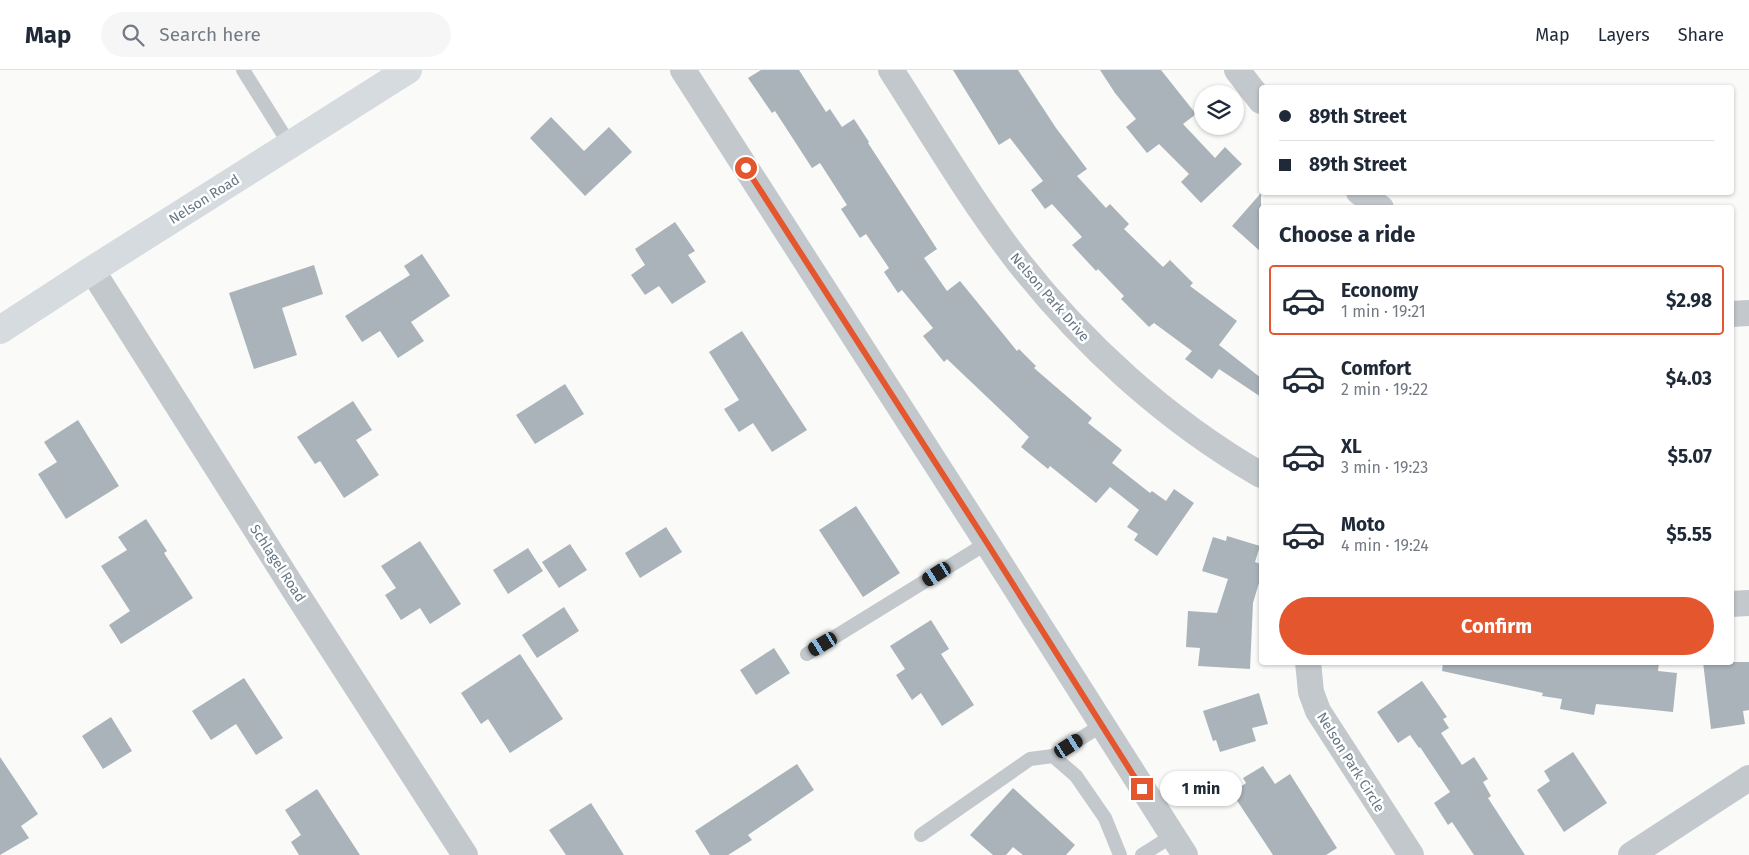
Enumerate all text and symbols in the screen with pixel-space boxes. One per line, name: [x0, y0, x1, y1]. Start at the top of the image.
search box: [101, 12, 451, 57]
text: Map: [25, 21, 71, 49]
icon: search: [119, 21, 147, 49]
text: Search here: [159, 23, 261, 46]
text: Map: [1535, 24, 1570, 46]
text: Layers: [1598, 24, 1650, 46]
text: Share: [1678, 24, 1724, 46]
map controls: [1194, 85, 1244, 135]
button: layers: [1194, 85, 1244, 135]
text: 89th Street: [1309, 105, 1407, 128]
text: 89th Street: [1309, 153, 1407, 176]
route start: [735, 157, 757, 179]
street label: Nelson Road: [166, 171, 243, 228]
text: Choose a ride: [1279, 221, 1415, 248]
street label: Nelson Park Drive: [1006, 249, 1093, 345]
icon: car: [1281, 278, 1326, 323]
text: Economy: [1341, 279, 1418, 302]
text: $2.98: [1666, 289, 1712, 312]
text: 1 min · 19:21: [1341, 302, 1426, 321]
icon: car: [1281, 356, 1326, 401]
text: Comfort: [1341, 357, 1411, 380]
text: $4.03: [1666, 367, 1712, 390]
text: 2 min · 19:22: [1341, 380, 1428, 399]
icon: car: [1281, 434, 1326, 479]
text: XL: [1341, 435, 1362, 458]
text: $5.07: [1667, 445, 1712, 468]
text: 3 min · 19:23: [1341, 458, 1428, 477]
icon: car: [1281, 512, 1326, 557]
text: Moto: [1341, 513, 1385, 536]
street label: Schlagel Road: [246, 521, 309, 605]
text: $5.55: [1666, 523, 1712, 546]
text: 4 min · 19:24: [1341, 536, 1429, 555]
car: [920, 560, 953, 588]
button: Confirm: [1279, 597, 1714, 655]
car: [806, 630, 839, 658]
street label: Nelson Park Circle: [1313, 709, 1388, 815]
car: [1052, 732, 1085, 760]
callout: 1 min: [1160, 772, 1242, 806]
route end: [1131, 778, 1153, 800]
text: 1 min: [1182, 779, 1220, 798]

